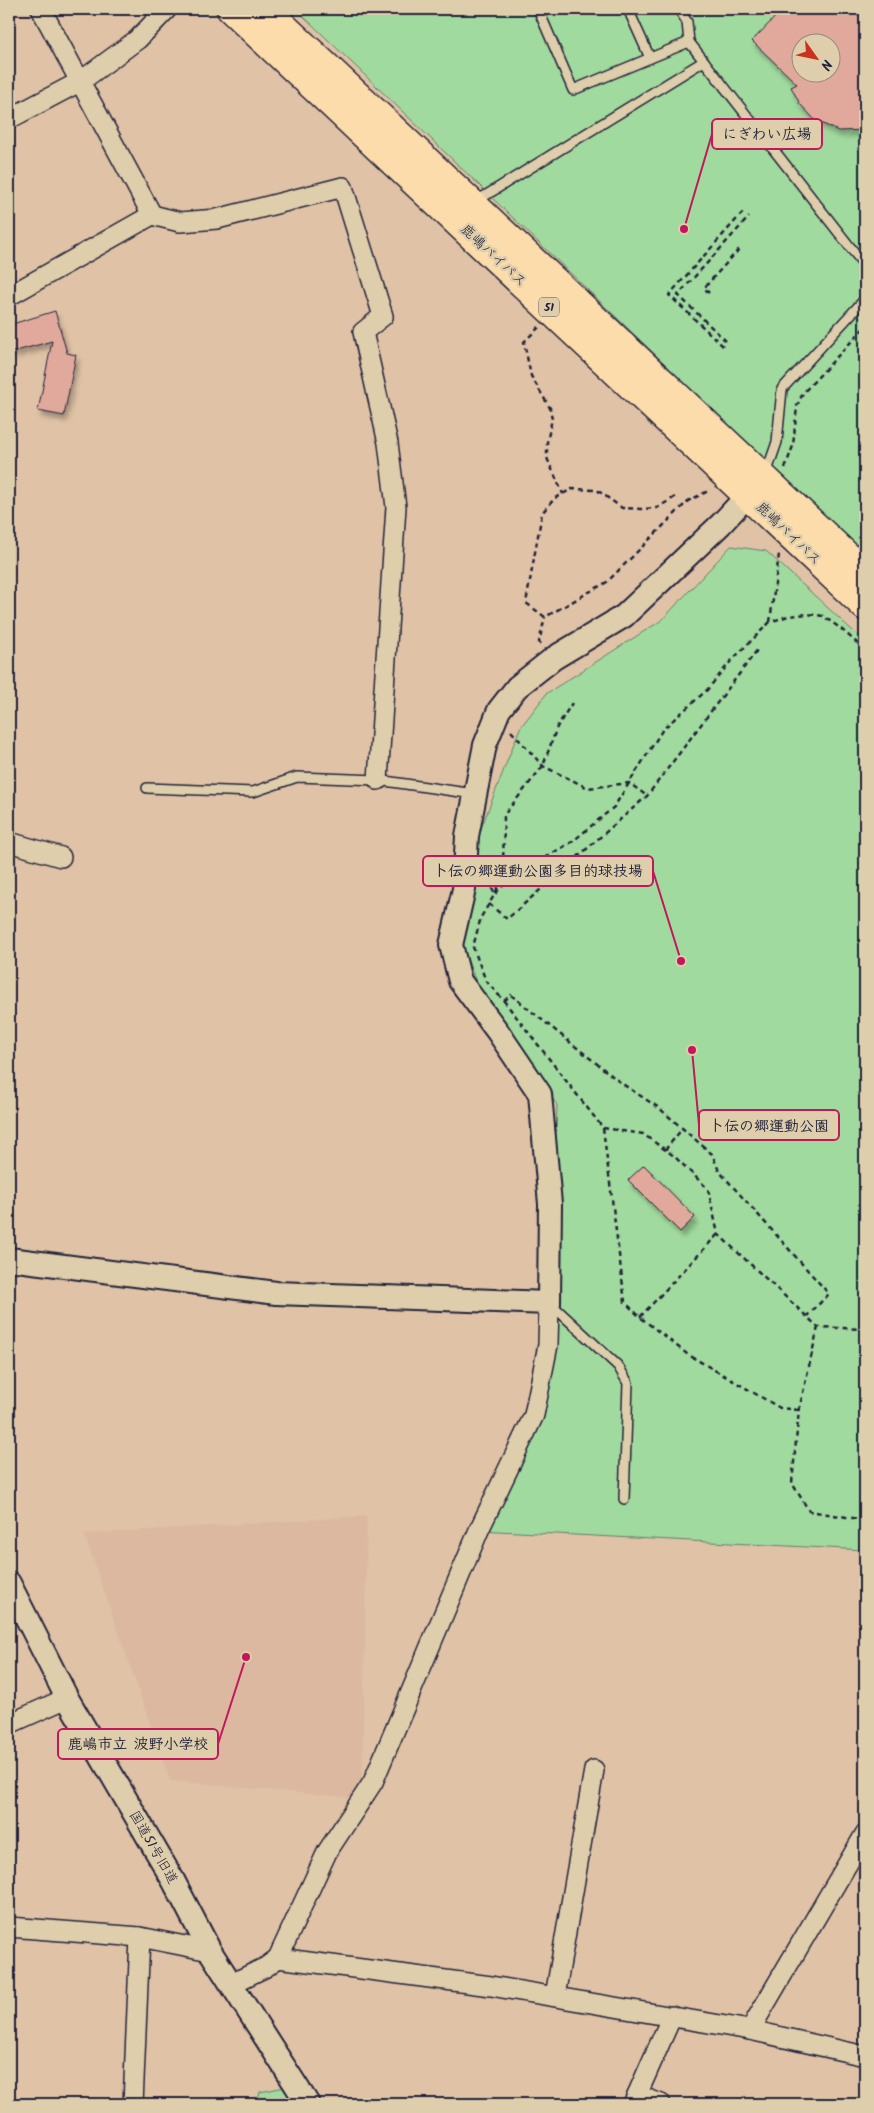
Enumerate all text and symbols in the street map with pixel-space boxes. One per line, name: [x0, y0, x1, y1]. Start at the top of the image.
north arrow: [792, 32, 842, 82]
text: N: [814, 55, 838, 74]
callout: にぎわい広場: [712, 119, 822, 149]
text: にぎわい広場: [722, 123, 812, 147]
street label: 鹿嶋バイパス: [455, 219, 531, 292]
road number: 51: [539, 298, 559, 316]
street label: 鹿嶋バイパス: [751, 497, 826, 571]
callout: 卜伝の郷運動公園多目的球技場: [423, 856, 653, 886]
text: 卜伝の郷運動公園多目的球技場: [433, 860, 643, 884]
callout: 卜伝の郷運動公園: [699, 1110, 839, 1140]
text: 卜伝の郷運動公園: [709, 1115, 829, 1139]
callout: 鹿嶋市立 波野小学校: [58, 1729, 218, 1759]
text: 鹿嶋市立 波野小学校: [68, 1733, 208, 1757]
street label: 国道51号旧道: [123, 1807, 183, 1888]

